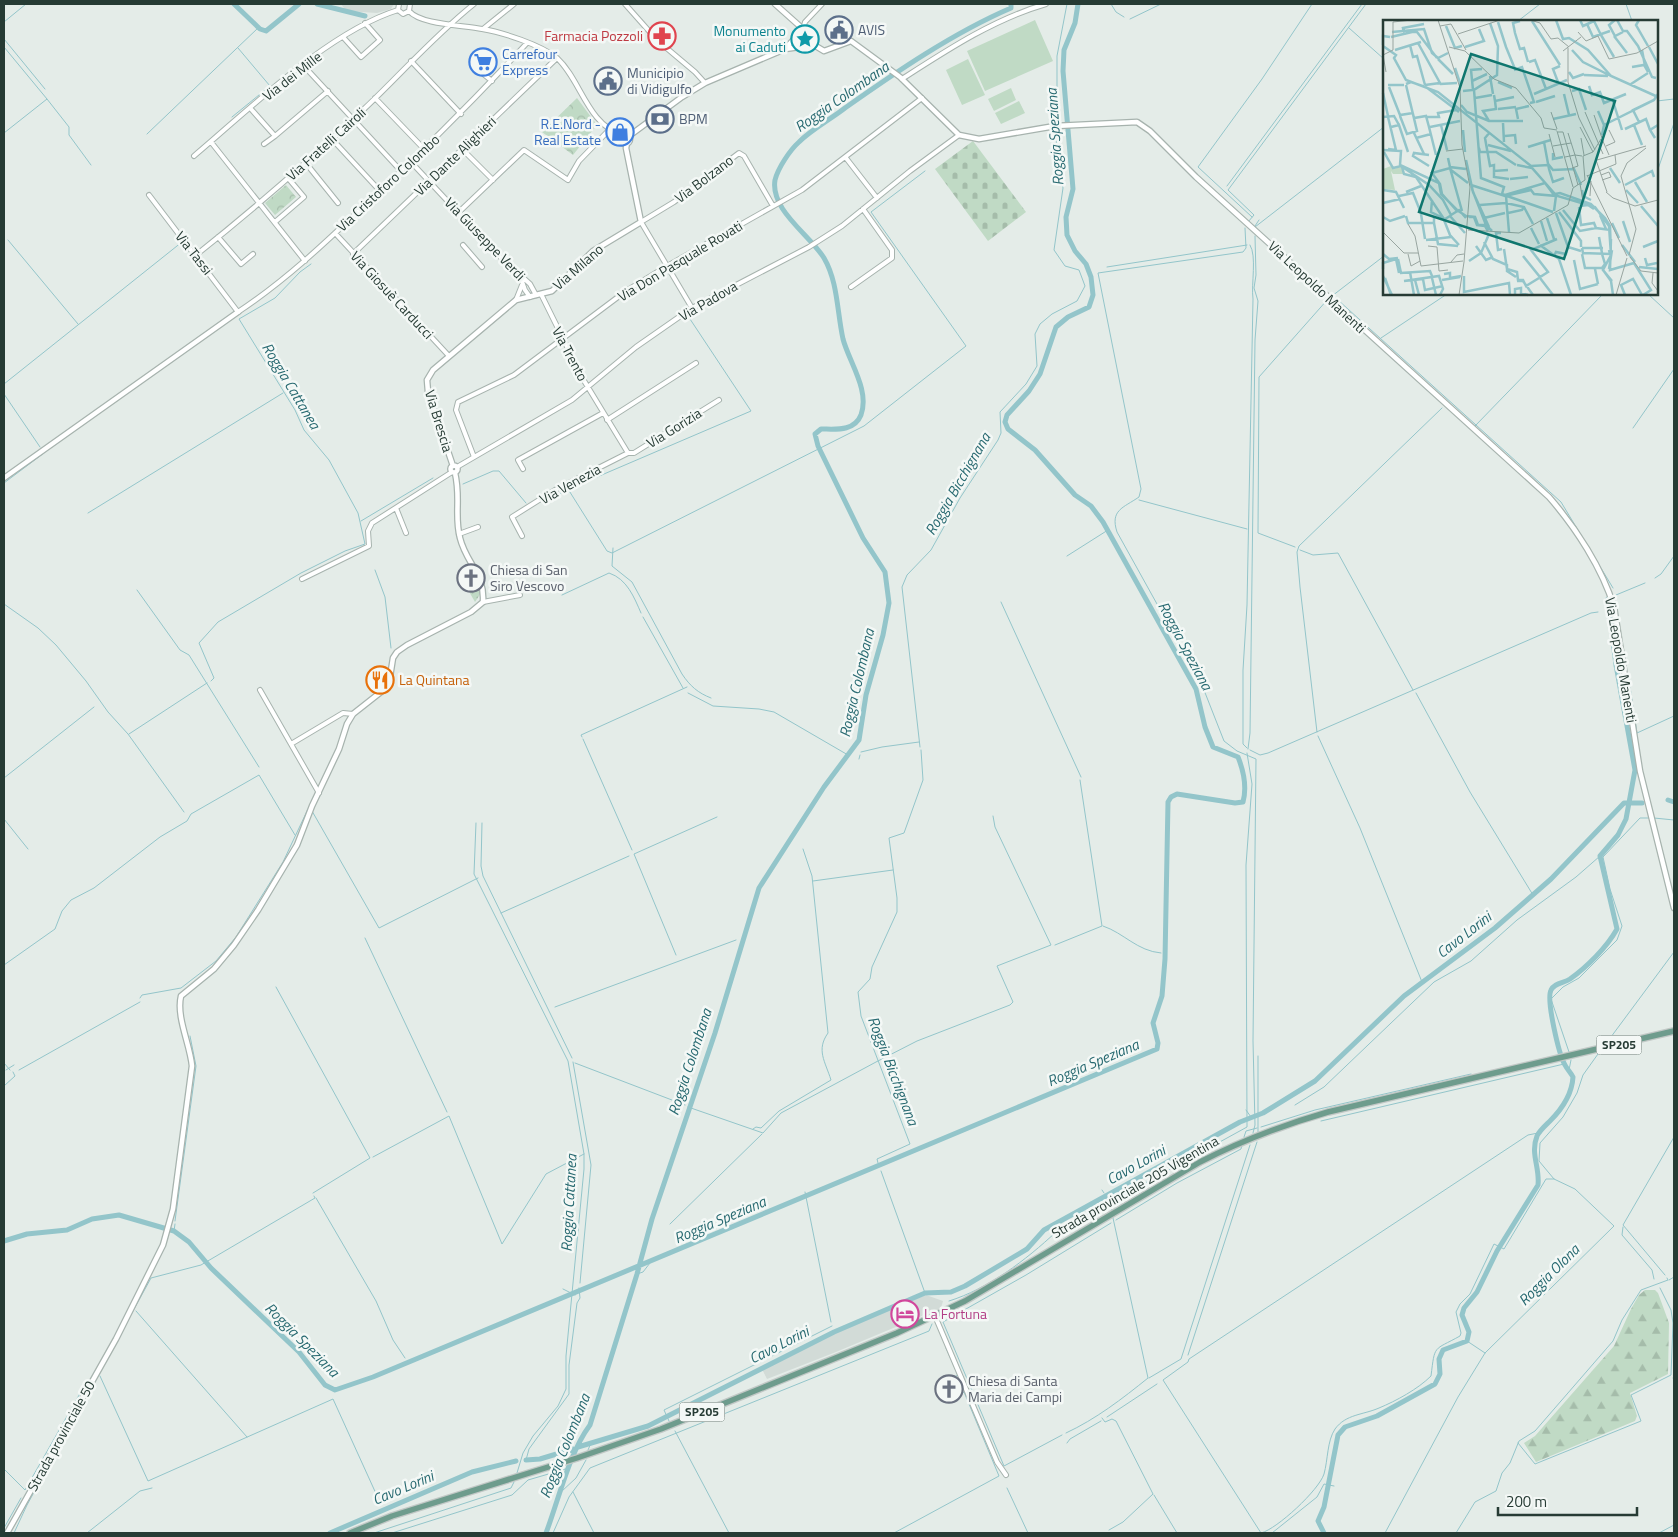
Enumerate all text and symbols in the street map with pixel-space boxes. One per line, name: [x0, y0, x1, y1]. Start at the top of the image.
public building icon: AVIS: [824, 15, 854, 45]
place label: AVIS: [858, 19, 885, 40]
place label: Monumento ai Caduti: [713, 20, 786, 57]
inset map: [1383, 20, 1658, 295]
pharmacy icon: Farmacia Pozzoli: [647, 21, 677, 51]
place icon: Monumento ai Caduti: [790, 24, 820, 54]
place label: Farmacia Pozzoli: [544, 25, 643, 46]
place label: Carrefour Express: [502, 43, 558, 80]
street label: Via dei Mille: [258, 46, 326, 106]
supermarket icon: Carrefour Express: [468, 47, 498, 77]
water label: Roggia Colombana: [790, 55, 895, 138]
place label: Municipio di Vidigulfo: [627, 62, 692, 99]
public building icon: Municipio di Vidigulfo: [593, 66, 623, 96]
water label: Roggia Speziana: [1040, 86, 1069, 186]
street label: Via Fratelli Cairoli: [281, 102, 370, 185]
bank icon: BPM: [645, 104, 675, 134]
place label: BPM: [679, 108, 708, 129]
street label: Via Dante Alighieri: [409, 111, 501, 200]
place label: R.E.Nord - Real Estate: [534, 113, 601, 150]
shop icon: R.E.Nord - Real Estate: [605, 117, 635, 147]
street label: Via Cristoforo Colombo: [331, 129, 444, 236]
street label: Via Bolzano: [670, 149, 738, 208]
street label: Via Giuseppe Verdi: [440, 192, 531, 285]
street label: Via Don Pasquale Rovati: [613, 215, 746, 306]
street label: Via Tassi: [171, 226, 218, 279]
street label: Via Leopoldo Manenti: [1264, 236, 1371, 338]
street label: Via Milano: [548, 239, 608, 295]
street label: Via Giosuè Carducci: [346, 246, 439, 343]
street label: Via Padova: [674, 275, 741, 326]
street label: Via Trento: [547, 323, 594, 385]
water label: Roggia Cattanea: [256, 338, 327, 435]
street label: Via Brescia: [420, 387, 459, 455]
street label: Via Gorizia: [642, 402, 705, 453]
water label: Roggia Bicchignana: [919, 427, 997, 539]
street label: Via Venezia: [535, 458, 604, 509]
place label: Chiesa di San Siro Vescovo: [490, 559, 568, 596]
church icon: Chiesa di San Siro Vescovo: [456, 563, 486, 593]
street label: Via Leopoldo Manenti: [1600, 596, 1643, 724]
water label: Roggia Speziana: [1152, 597, 1219, 696]
water label: Roggia Colombana: [833, 625, 881, 739]
restaurant icon: La Quintana: [365, 665, 395, 695]
place label: La Quintana: [399, 669, 469, 690]
water label: Cavo Lorini: [1431, 905, 1498, 963]
water label: Roggia Colombana: [661, 1004, 718, 1118]
water label: Roggia Bicchignana: [862, 1013, 925, 1130]
water label: Roggia Speziana: [1043, 1032, 1144, 1092]
road number: SP205: [1596, 1036, 1642, 1054]
street label: Strada provinciale 205 Vigentina: [1047, 1130, 1222, 1243]
water label: Cavo Lorini: [1102, 1138, 1171, 1190]
water label: Roggia Cattanea: [554, 1152, 583, 1252]
water label: Roggia Speziana: [670, 1189, 771, 1249]
water label: Roggia Olona: [1513, 1238, 1586, 1311]
water label: Roggia Speziana: [260, 1297, 346, 1383]
hotel icon: La Fortuna: [890, 1299, 920, 1329]
place label: La Fortuna: [924, 1303, 987, 1324]
water label: Cavo Lorini: [745, 1319, 814, 1369]
place label: Chiesa di Santa Maria dei Campi: [968, 1370, 1062, 1407]
church icon: Chiesa di Santa Maria dei Campi: [934, 1374, 964, 1404]
street label: Strada provinciale 50: [21, 1376, 100, 1495]
water label: Roggia Colombana: [533, 1389, 597, 1501]
road number: SP205: [680, 1402, 724, 1421]
water label: Cavo Lorini: [369, 1464, 439, 1511]
scale bar: [1498, 1484, 1637, 1516]
text: 200 m: [1506, 1490, 1547, 1513]

